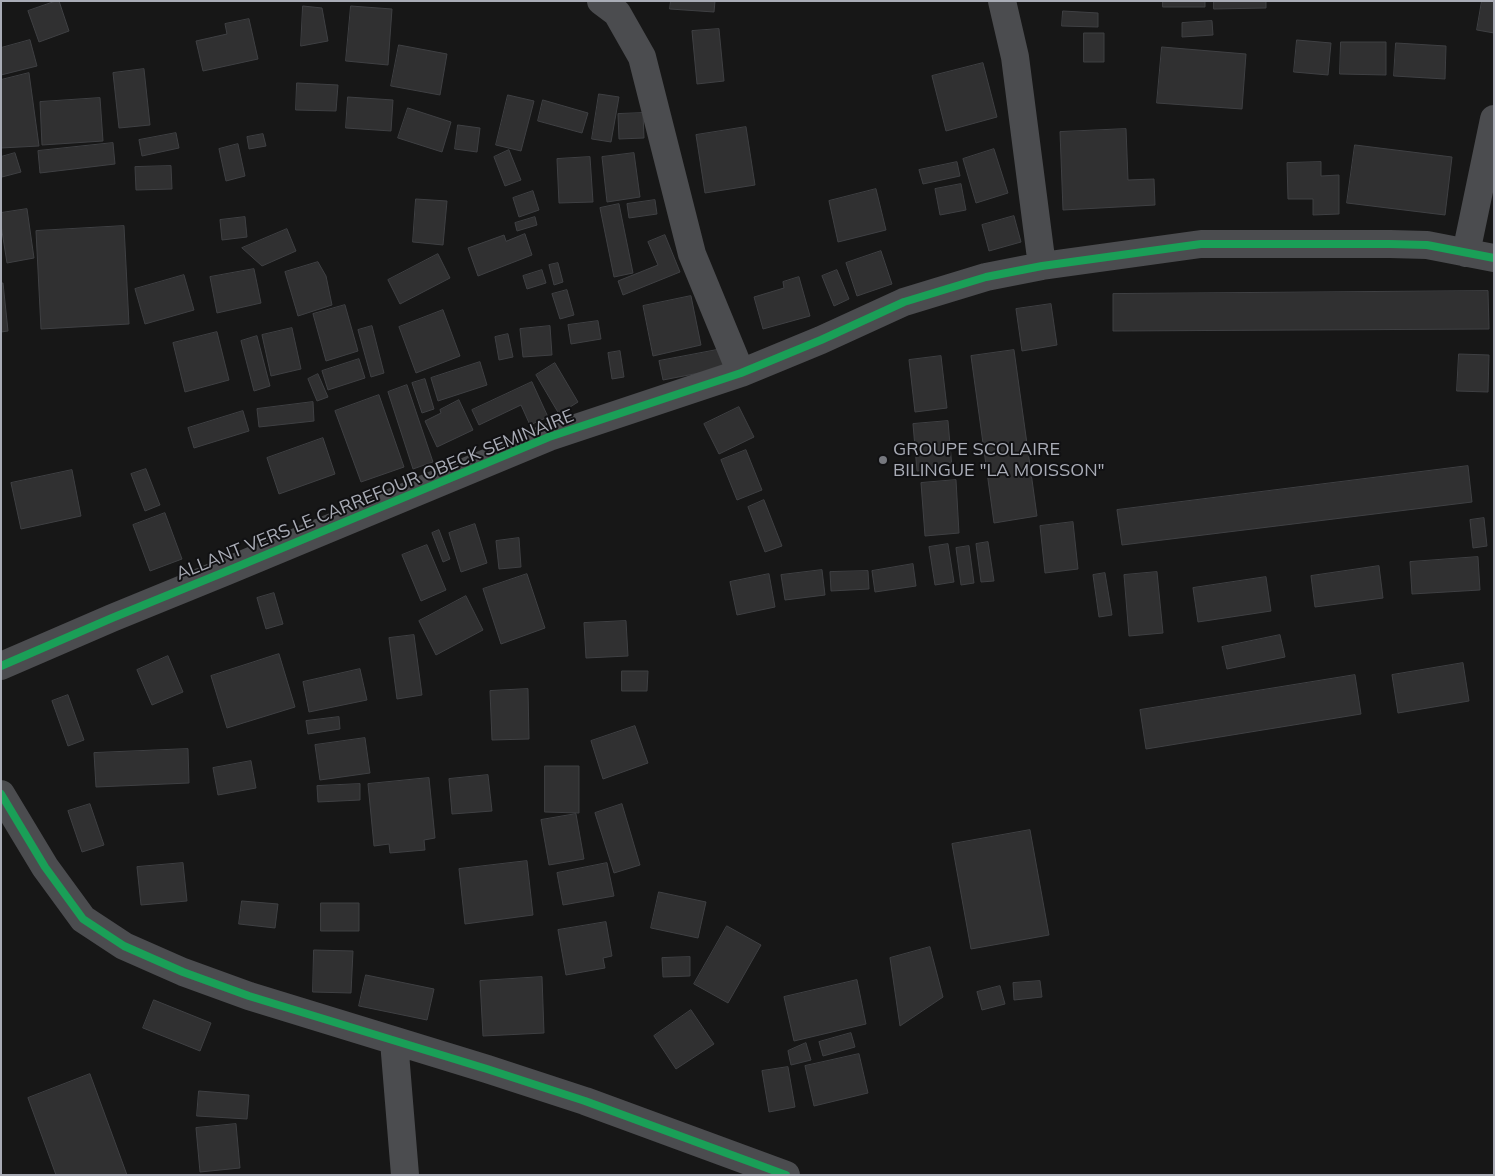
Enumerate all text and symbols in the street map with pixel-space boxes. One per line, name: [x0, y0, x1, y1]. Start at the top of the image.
street label: ALLANT VERS LE CARREFOUR OBECK SEMINAIRE: [173, 405, 577, 585]
place label: GROUPE SCOLAIRE BILINGUE "LA MOISSON": [893, 439, 1105, 482]
marker: GROUPE SCOLAIRE BILINGUE "LA MOISSON": [877, 454, 889, 466]

